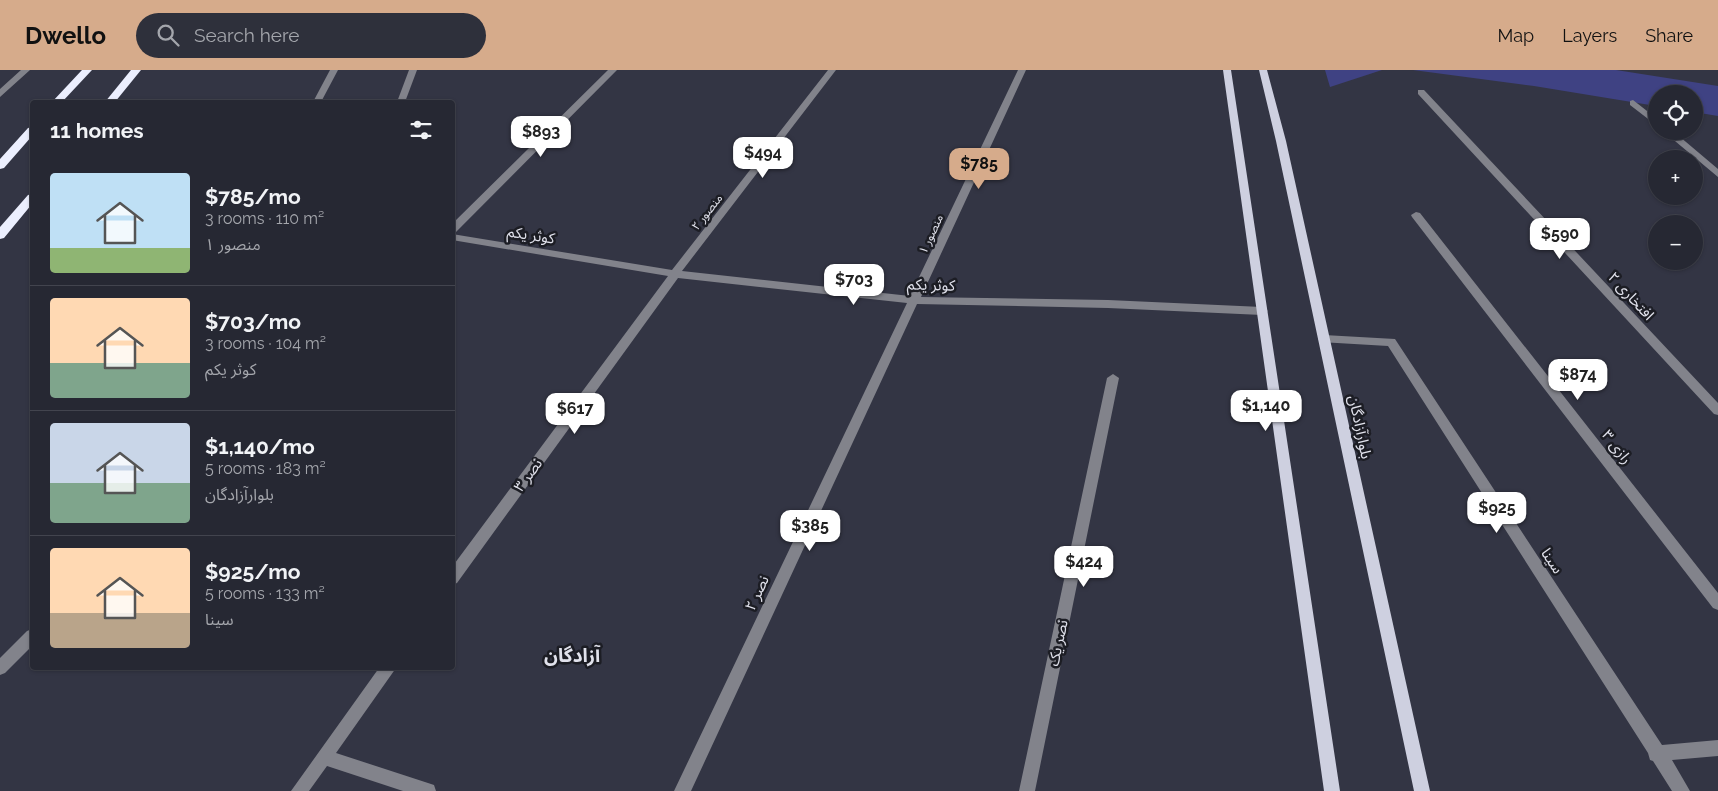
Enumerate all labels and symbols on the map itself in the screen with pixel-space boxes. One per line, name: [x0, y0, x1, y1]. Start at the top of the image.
pin: $893: [511, 116, 571, 158]
pin: $494: [733, 136, 793, 179]
pin: $785: [949, 148, 1009, 190]
street label: منصور ۲: [689, 191, 725, 233]
street label: منصور ۱: [916, 212, 946, 256]
pin: $590: [1530, 218, 1590, 260]
street label: کوثر یکم: [506, 222, 557, 250]
pin: $703: [824, 264, 884, 306]
street label: افتخاری ۲: [1604, 268, 1658, 324]
street label: کوثر یکم: [907, 275, 956, 297]
pin: $874: [1548, 358, 1608, 401]
pin: $1,140: [1225, 390, 1307, 432]
pin: $617: [545, 392, 605, 435]
street label: بلوارآزادگان: [1344, 394, 1376, 460]
street label: رازی ۳: [1598, 426, 1636, 468]
street label: نصر ۳: [510, 455, 546, 495]
pin: $925: [1467, 492, 1527, 534]
pin: $385: [780, 510, 840, 552]
street label: سینا: [1537, 545, 1567, 577]
pin: $424: [1054, 546, 1114, 588]
street label: نصر ۲: [741, 573, 773, 613]
street label: نصر یک: [1044, 618, 1072, 668]
district label: آزادگان: [544, 644, 601, 667]

